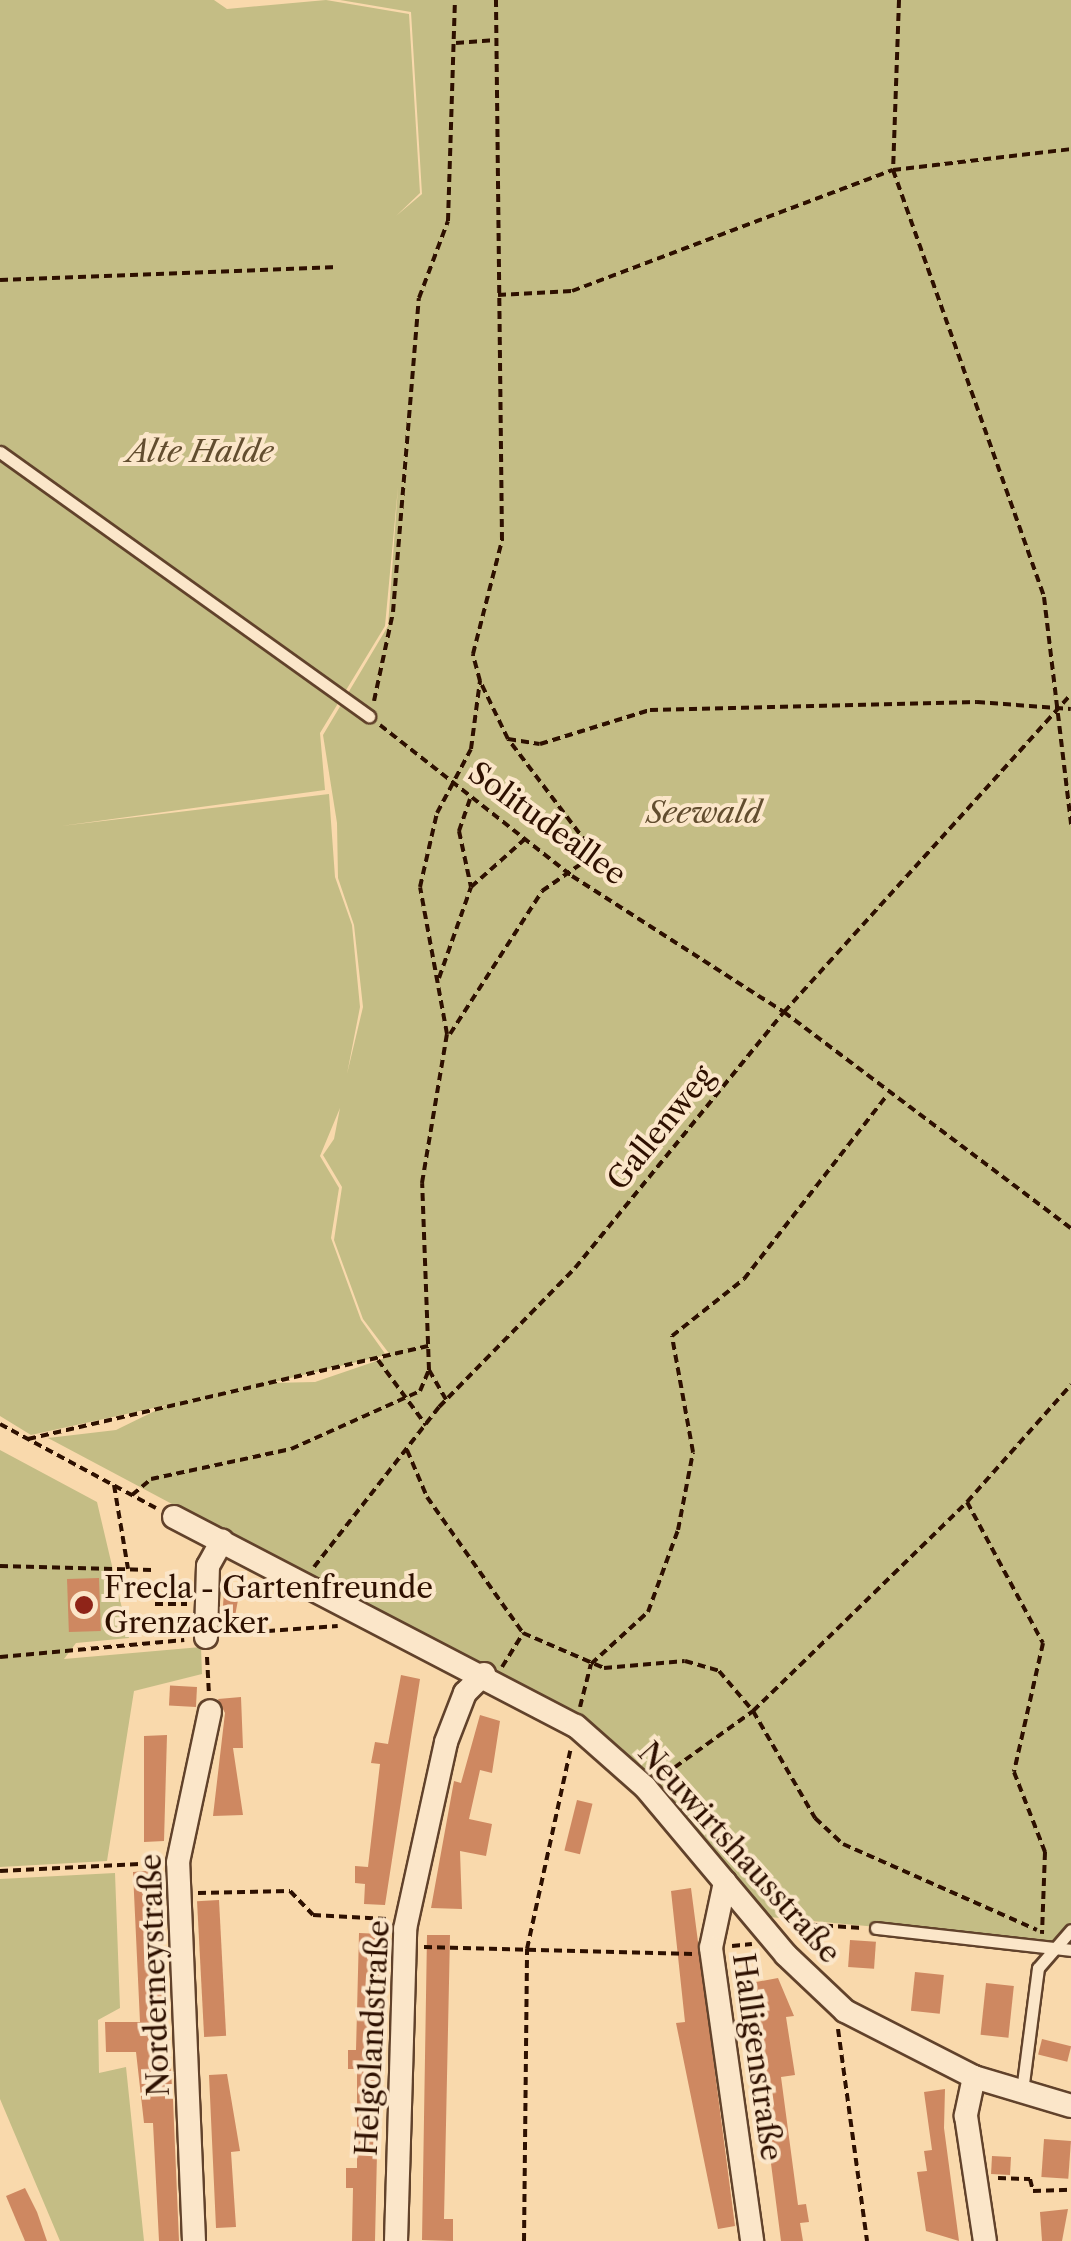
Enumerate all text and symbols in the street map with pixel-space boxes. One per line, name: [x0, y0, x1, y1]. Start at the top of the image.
park label: Alte Halde: [127, 434, 273, 470]
street label: Solitudeallee: [461, 755, 633, 893]
park label: Seewald: [646, 795, 762, 831]
street label: Gallenweg: [600, 1059, 722, 1197]
place label: Frecla - Gartenfreunde Grenzacker: [104, 1570, 434, 1640]
marker: Frecla - Gartenfreunde Grenzacker: [73, 1594, 95, 1616]
street label: Neuwirtshausstraße: [630, 1735, 848, 1971]
street label: Norderneystraße: [133, 1853, 177, 2097]
street label: Helgolandstraße: [349, 1919, 397, 2157]
street label: Halligenstraße: [725, 1951, 789, 2163]

